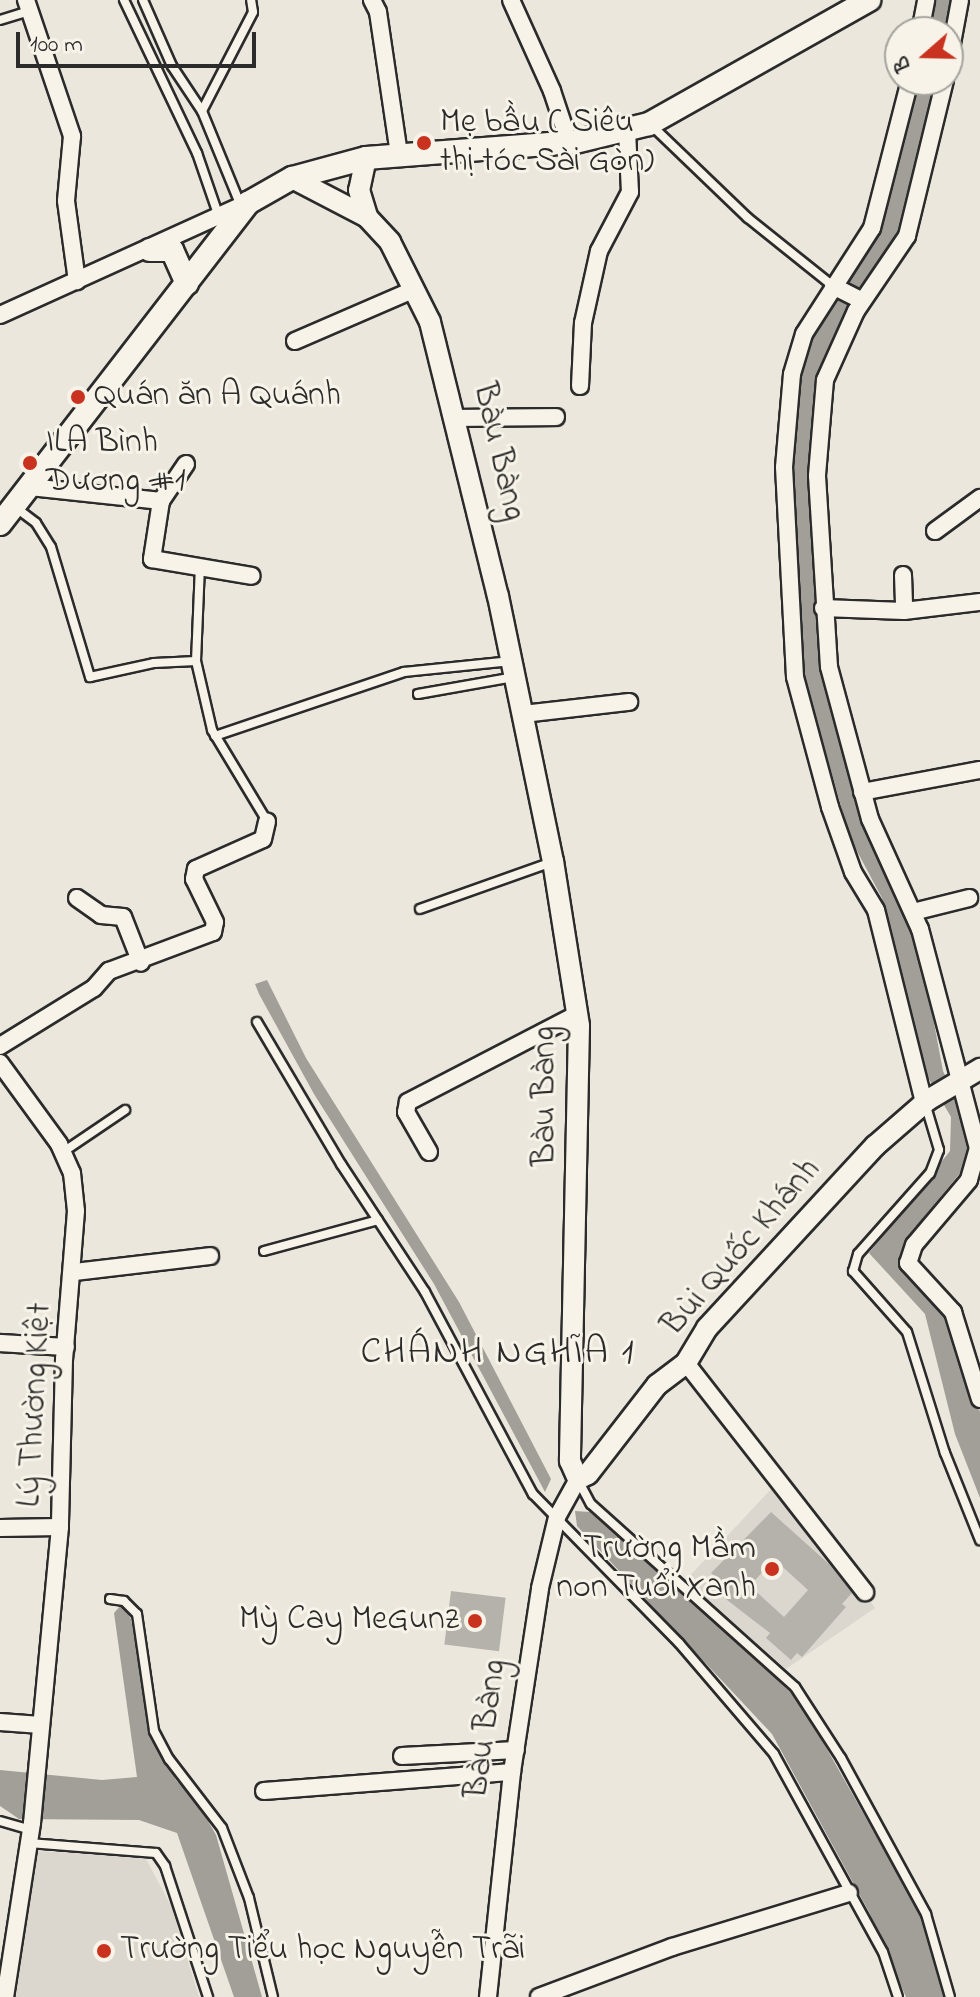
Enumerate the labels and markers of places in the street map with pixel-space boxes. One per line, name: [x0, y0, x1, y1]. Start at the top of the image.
place label: Mẹ bầu ( Siêu thị tóc Sài Gòn): [440, 103, 654, 182]
marker: Mẹ bầu ( Siêu thị tóc Sài Gòn): [415, 134, 433, 152]
place label: Quán ăn A Quánh: [94, 377, 341, 417]
marker: Quán ăn A Quánh: [69, 388, 87, 406]
place label: ILA Bình Dương #1: [46, 423, 186, 502]
marker: ILA Bình Dương #1: [21, 454, 39, 472]
place label: Trường Mầm non Tuổi Xanh: [556, 1529, 756, 1608]
marker: Trường Mầm non Tuổi Xanh: [763, 1560, 781, 1578]
place label: Mỳ Cay MeGunz: [239, 1601, 459, 1641]
marker: Mỳ Cay MeGunz: [466, 1612, 484, 1630]
place label: Trường Tiểu học Nguyễn Trãi: [120, 1931, 525, 1971]
marker: Trường Tiểu học Nguyễn Trãi: [95, 1942, 113, 1960]

